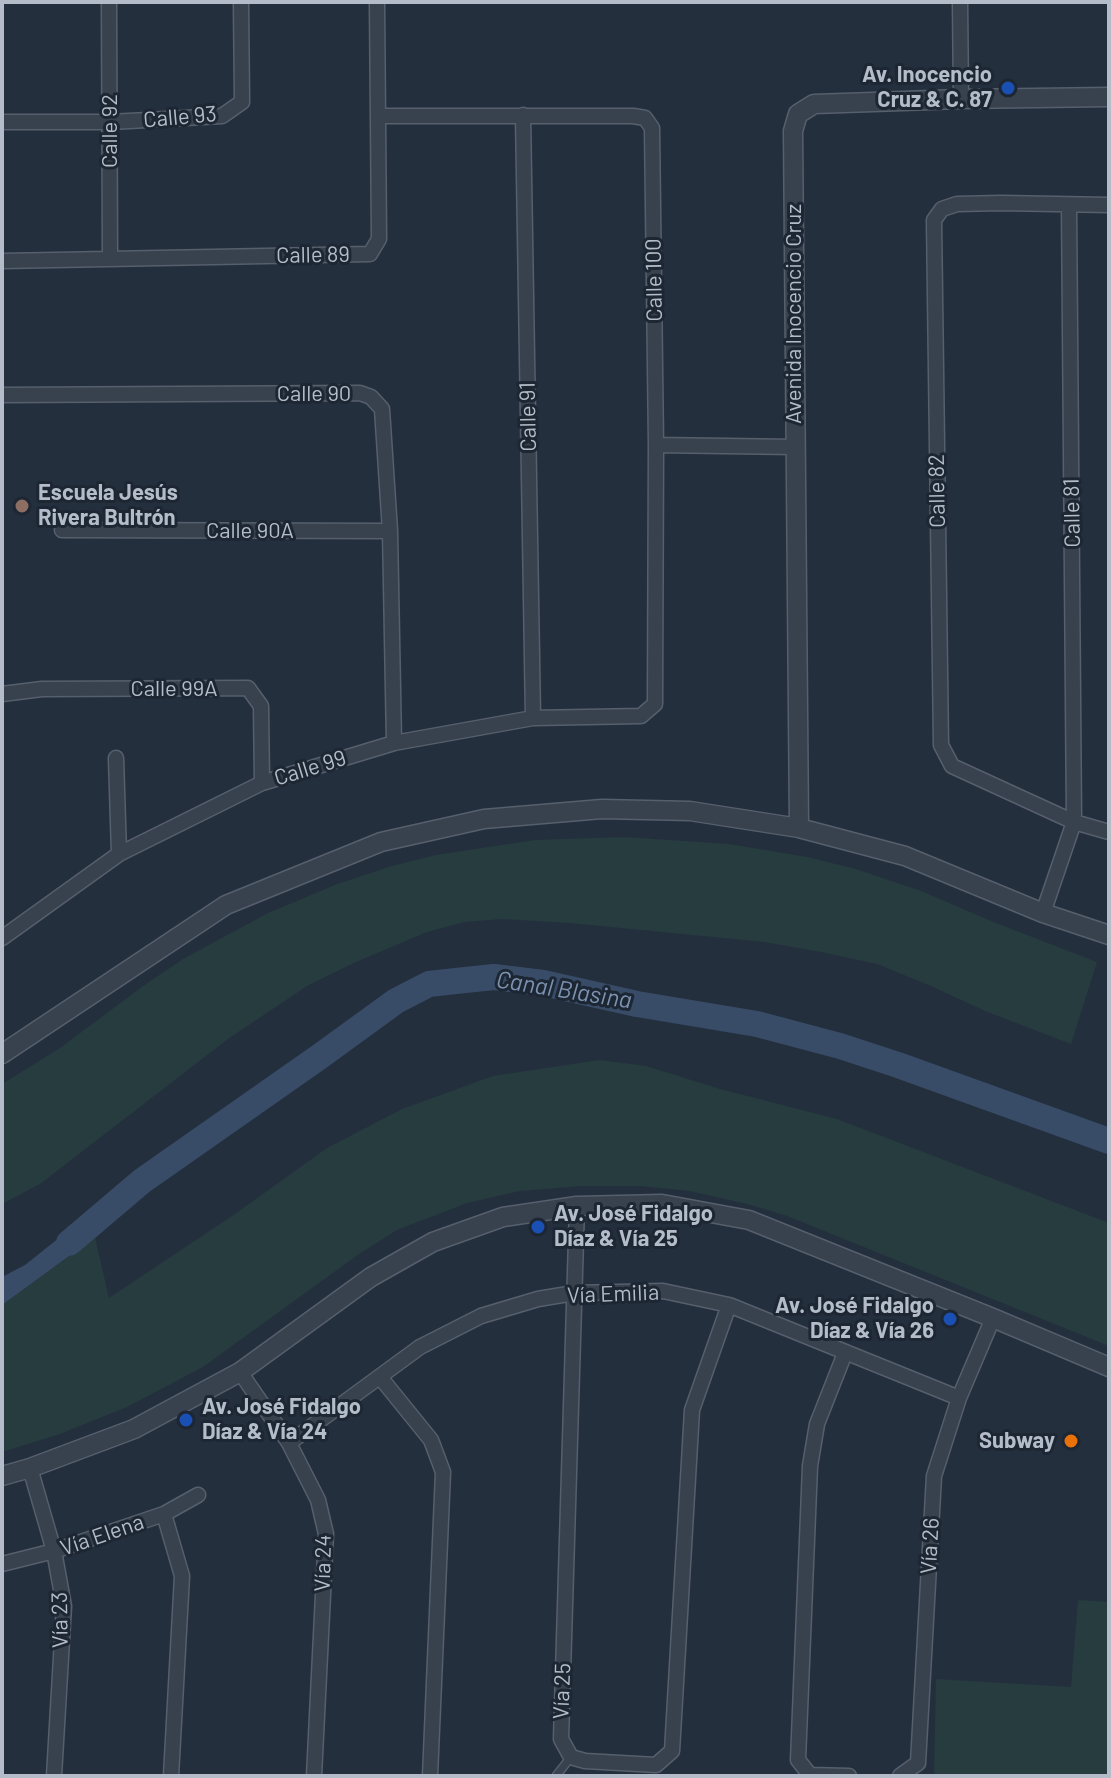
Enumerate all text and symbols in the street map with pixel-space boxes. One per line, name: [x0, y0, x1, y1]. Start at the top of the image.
place label: Av. Inocencio Cruz & C. 87: [862, 62, 992, 114]
marker: Av. Inocencio Cruz & C. 87: [999, 79, 1017, 97]
street label: Calle 92: [97, 94, 123, 168]
street label: Calle 93: [142, 101, 218, 133]
street label: Avenida Inocencio Cruz: [781, 204, 807, 424]
street label: Calle 100: [640, 238, 668, 322]
street label: Calle 89: [276, 241, 350, 269]
street label: Calle 90: [277, 381, 351, 407]
street label: Calle 91: [514, 382, 542, 452]
street label: Calle 82: [923, 454, 951, 528]
street label: Calle 81: [1058, 478, 1086, 548]
place label: Escuela Jesús Rivera Bultrón: [38, 480, 178, 532]
marker: Escuela Jesús Rivera Bultrón: [13, 497, 31, 515]
street label: Calle 90A: [206, 518, 294, 544]
street label: Calle 99A: [131, 676, 217, 702]
street label: Calle 99: [271, 745, 349, 791]
water label: Canal Blasina: [494, 965, 634, 1015]
place label: Av. José Fidalgo Díaz & Vía 25: [554, 1201, 713, 1252]
marker: Av. José Fidalgo Díaz & Vía 25: [529, 1218, 547, 1236]
street label: Vía Emilia: [566, 1279, 660, 1309]
place label: Av. José Fidalgo Díaz & Vía 26: [775, 1293, 934, 1344]
marker: Av. José Fidalgo Díaz & Vía 26: [941, 1310, 959, 1328]
place label: Av. José Fidalgo Díaz & Vía 24: [202, 1394, 361, 1446]
marker: Av. José Fidalgo Díaz & Vía 24: [177, 1411, 195, 1429]
place label: Subway: [979, 1428, 1055, 1454]
marker: Subway: [1062, 1432, 1080, 1450]
street label: Vía Elena: [57, 1508, 147, 1562]
street label: Vía 26: [915, 1517, 945, 1575]
street label: Vía 24: [309, 1534, 337, 1592]
street label: Vía 23: [46, 1592, 74, 1648]
street label: Vía 25: [548, 1662, 576, 1720]

